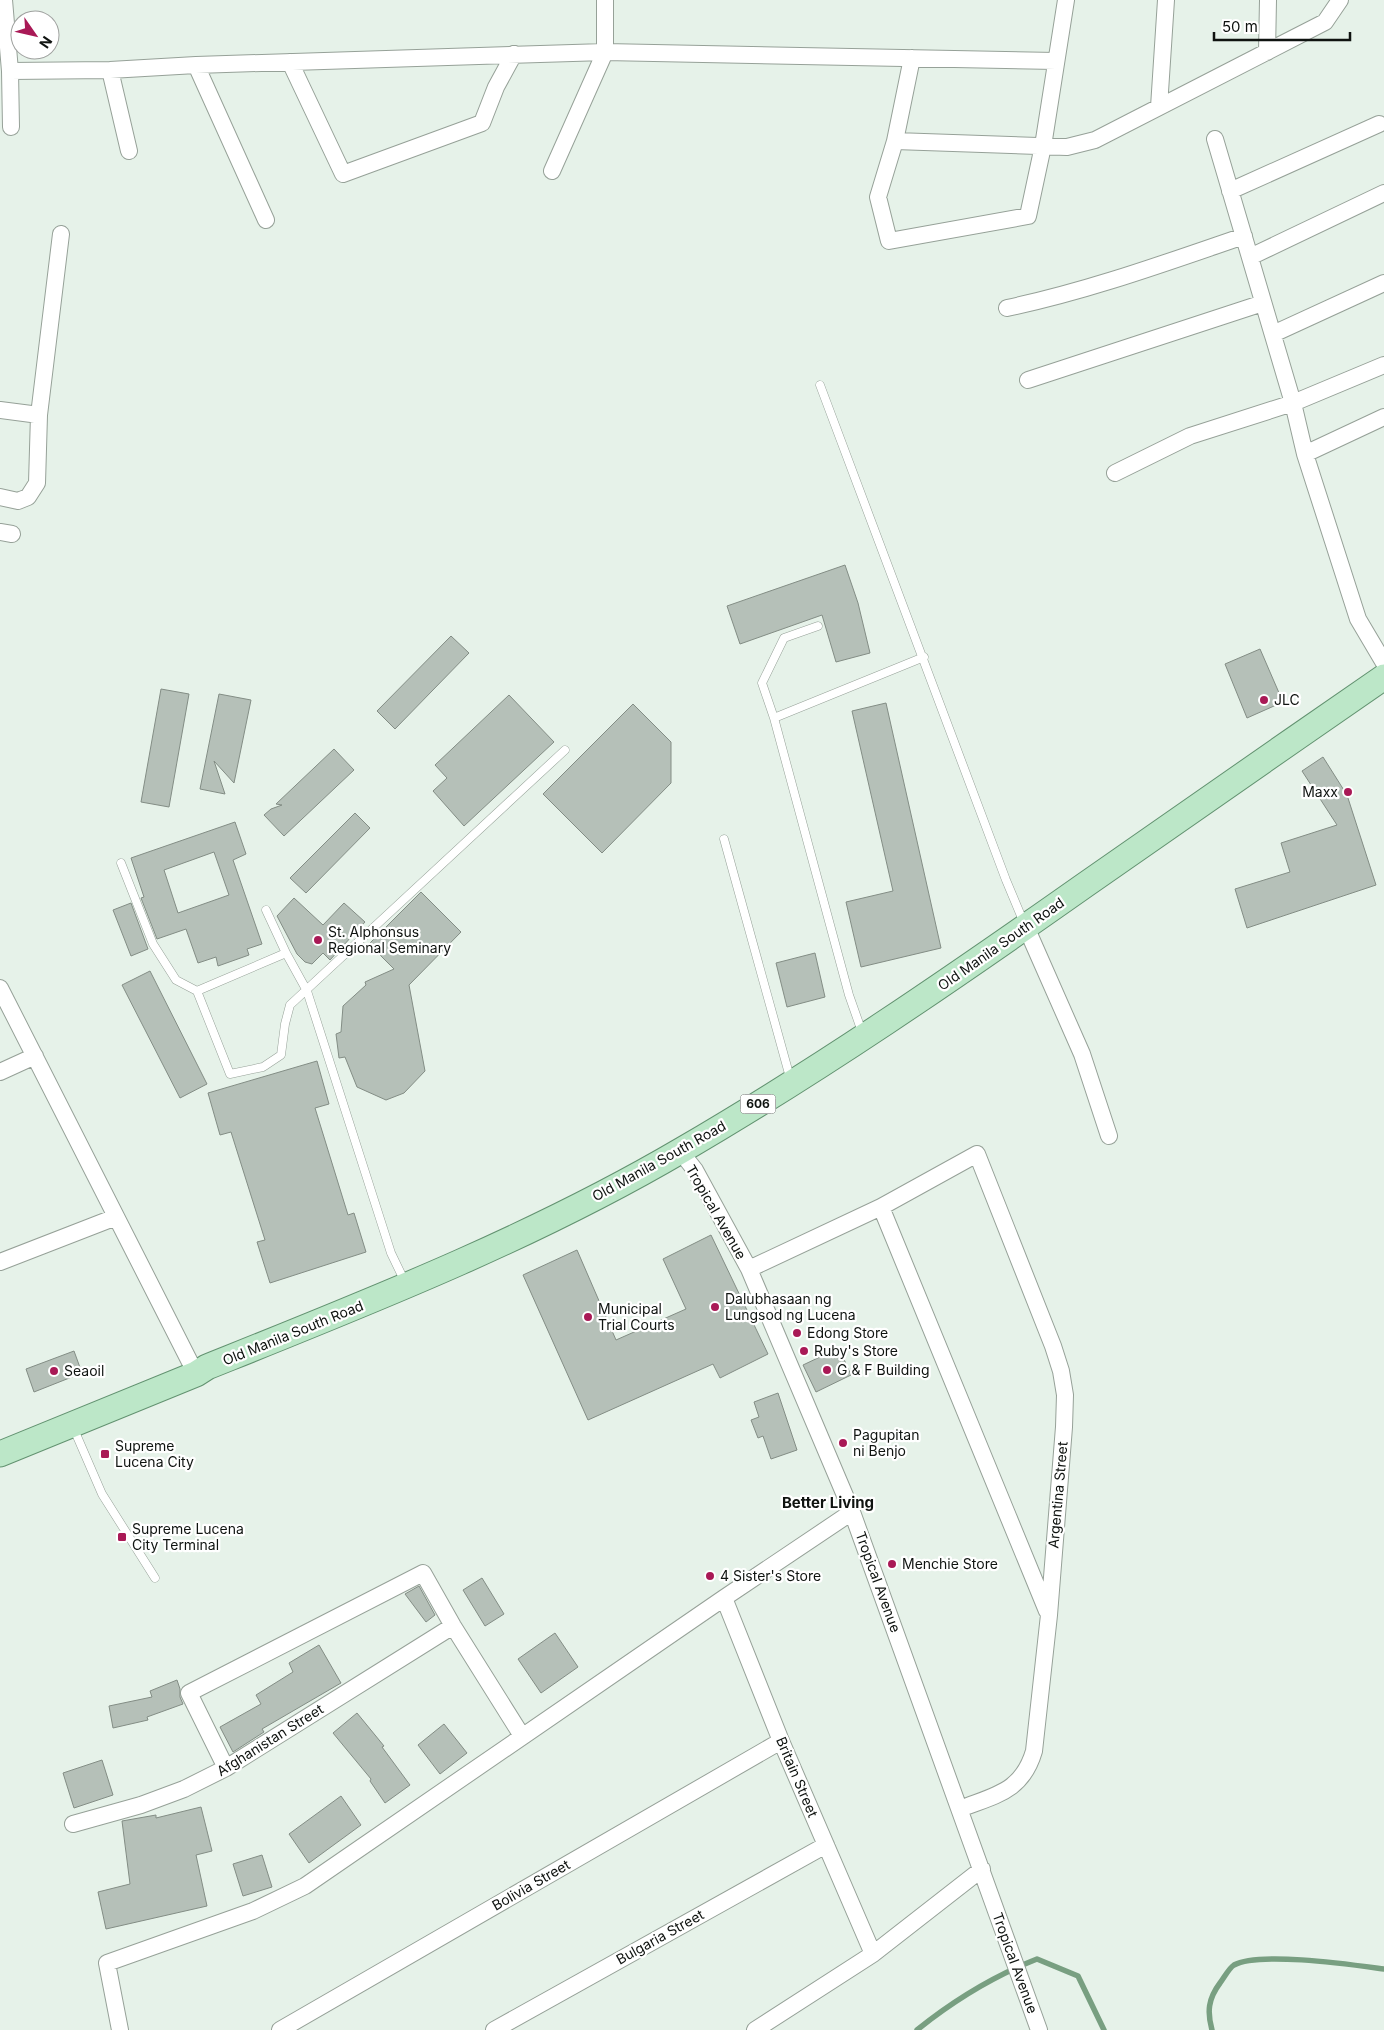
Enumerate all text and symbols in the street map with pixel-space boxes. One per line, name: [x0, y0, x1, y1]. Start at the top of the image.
north arrow: [10, 10, 60, 60]
scale bar: [1214, 10, 1350, 42]
text: 50 m: [1222, 17, 1258, 36]
text: N: [36, 33, 56, 52]
place label: JLC: [1274, 691, 1300, 708]
marker: JLC: [1258, 694, 1270, 706]
place label: Maxx: [1302, 783, 1338, 800]
marker: Maxx: [1342, 786, 1354, 798]
street label: Old Manila South Road: [934, 894, 1067, 994]
place label: St. Alphonsus Regional Seminary: [328, 923, 451, 956]
marker: St. Alphonsus Regional Seminary: [312, 934, 324, 946]
road number: 606: [740, 1094, 776, 1114]
street label: Old Manila South Road: [589, 1117, 729, 1204]
street label: Tropical Avenue: [683, 1162, 750, 1262]
place label: Dalubhasaan ng Lungsod ng Lucena: [725, 1290, 856, 1323]
street label: Old Manila South Road: [220, 1297, 366, 1369]
place label: Municipal Trial Courts: [598, 1300, 675, 1333]
marker: Dalubhasaan ng Lungsod ng Lucena: [709, 1301, 721, 1313]
marker: Municipal Trial Courts: [582, 1311, 594, 1323]
place label: Edong Store: [807, 1324, 888, 1341]
marker: Edong Store: [791, 1327, 803, 1339]
place label: Ruby's Store: [814, 1342, 898, 1359]
marker: Ruby's Store: [798, 1345, 810, 1357]
place label: G & F Building: [837, 1361, 930, 1378]
place label: Seaoil: [64, 1362, 104, 1379]
marker: G & F Building: [821, 1364, 833, 1376]
marker: Seaoil: [48, 1365, 60, 1377]
place label: Pagupitan ni Benjo: [853, 1426, 919, 1459]
place label: Supreme Lucena City: [115, 1437, 194, 1470]
marker: Pagupitan ni Benjo: [837, 1437, 849, 1449]
street label: Argentina Street: [1044, 1440, 1071, 1549]
marker: Supreme Lucena City: [99, 1448, 111, 1460]
district label: Better Living: [782, 1493, 874, 1512]
place label: Supreme Lucena City Terminal: [132, 1520, 244, 1553]
street label: Tropical Avenue: [852, 1529, 905, 1635]
marker: Supreme Lucena City Terminal: [116, 1531, 128, 1543]
place label: Menchie Store: [902, 1555, 998, 1572]
marker: Menchie Store: [886, 1558, 898, 1570]
place label: 4 Sister's Store: [720, 1567, 821, 1584]
marker: 4 Sister's Store: [704, 1570, 716, 1582]
street label: Afghanistan Street: [213, 1700, 327, 1779]
street label: Britain Street: [773, 1734, 822, 1820]
street label: Bolivia Street: [489, 1855, 573, 1914]
street label: Bulgaria Street: [613, 1905, 707, 1968]
street label: Tropical Avenue: [989, 1910, 1042, 2016]

